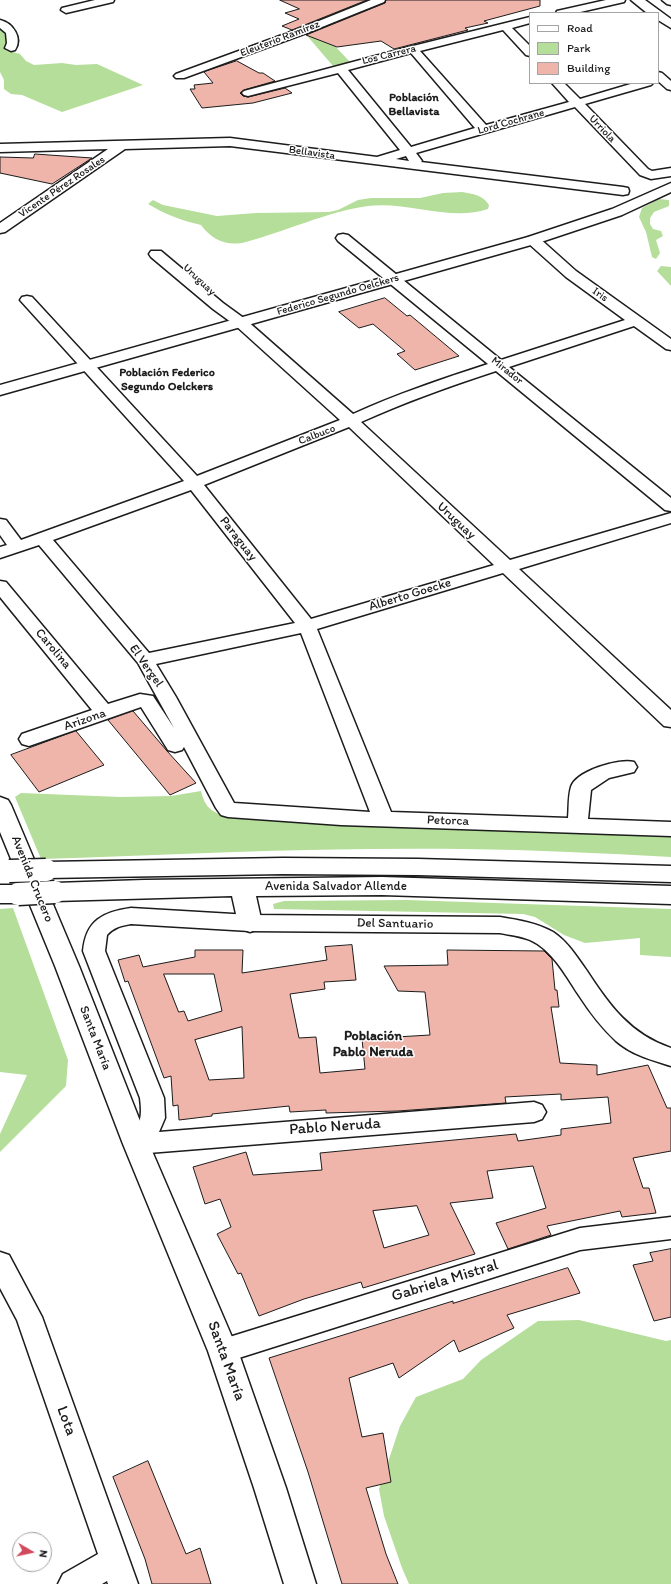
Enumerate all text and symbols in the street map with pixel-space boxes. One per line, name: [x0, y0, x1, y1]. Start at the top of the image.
legend: [529, 12, 659, 84]
street label: Eleuterio Ramírez: [238, 18, 322, 60]
text: Road: [567, 21, 593, 35]
text: Park: [567, 41, 591, 55]
street label: Los Carrera: [361, 42, 417, 68]
text: Building: [567, 61, 610, 75]
district label: Población Bellavista: [389, 91, 439, 119]
street label: Lord Cochrane: [476, 106, 546, 138]
street label: Urriola: [586, 113, 618, 145]
street label: Bellavista: [288, 143, 336, 163]
street label: Vicente Pérez Rosales: [16, 153, 108, 221]
street label: Uruguay: [180, 261, 218, 299]
street label: Federico Segundo Oelckers: [275, 271, 401, 319]
street label: Iris: [590, 285, 610, 305]
street label: Mirador: [488, 354, 526, 388]
district label: Población Federico Segundo Oelckers: [119, 366, 215, 394]
street label: Calbuco: [297, 422, 337, 448]
street label: Uruguay: [433, 499, 479, 543]
street label: Paraguay: [216, 514, 260, 564]
street label: Alberto Goecke: [367, 575, 453, 615]
street label: Carolina: [32, 626, 74, 672]
street label: El Vergel: [126, 642, 166, 690]
street label: Arizona: [62, 706, 108, 734]
street label: Petorca: [427, 812, 469, 830]
street label: Avenida Crucero: [8, 834, 56, 924]
street label: Avenida Salvador Allende: [265, 879, 407, 895]
street label: Del Santuario: [357, 916, 433, 932]
street label: Santa María: [76, 1004, 114, 1072]
district label: Población Pablo Neruda: [333, 1028, 413, 1060]
street label: Pablo Neruda: [288, 1114, 382, 1140]
street label: Gabriela Mistral: [389, 1256, 501, 1306]
street label: Santa María: [203, 1319, 249, 1403]
street label: Lota: [52, 1404, 80, 1438]
north arrow: [12, 1532, 52, 1572]
text: N: [36, 1549, 50, 1558]

